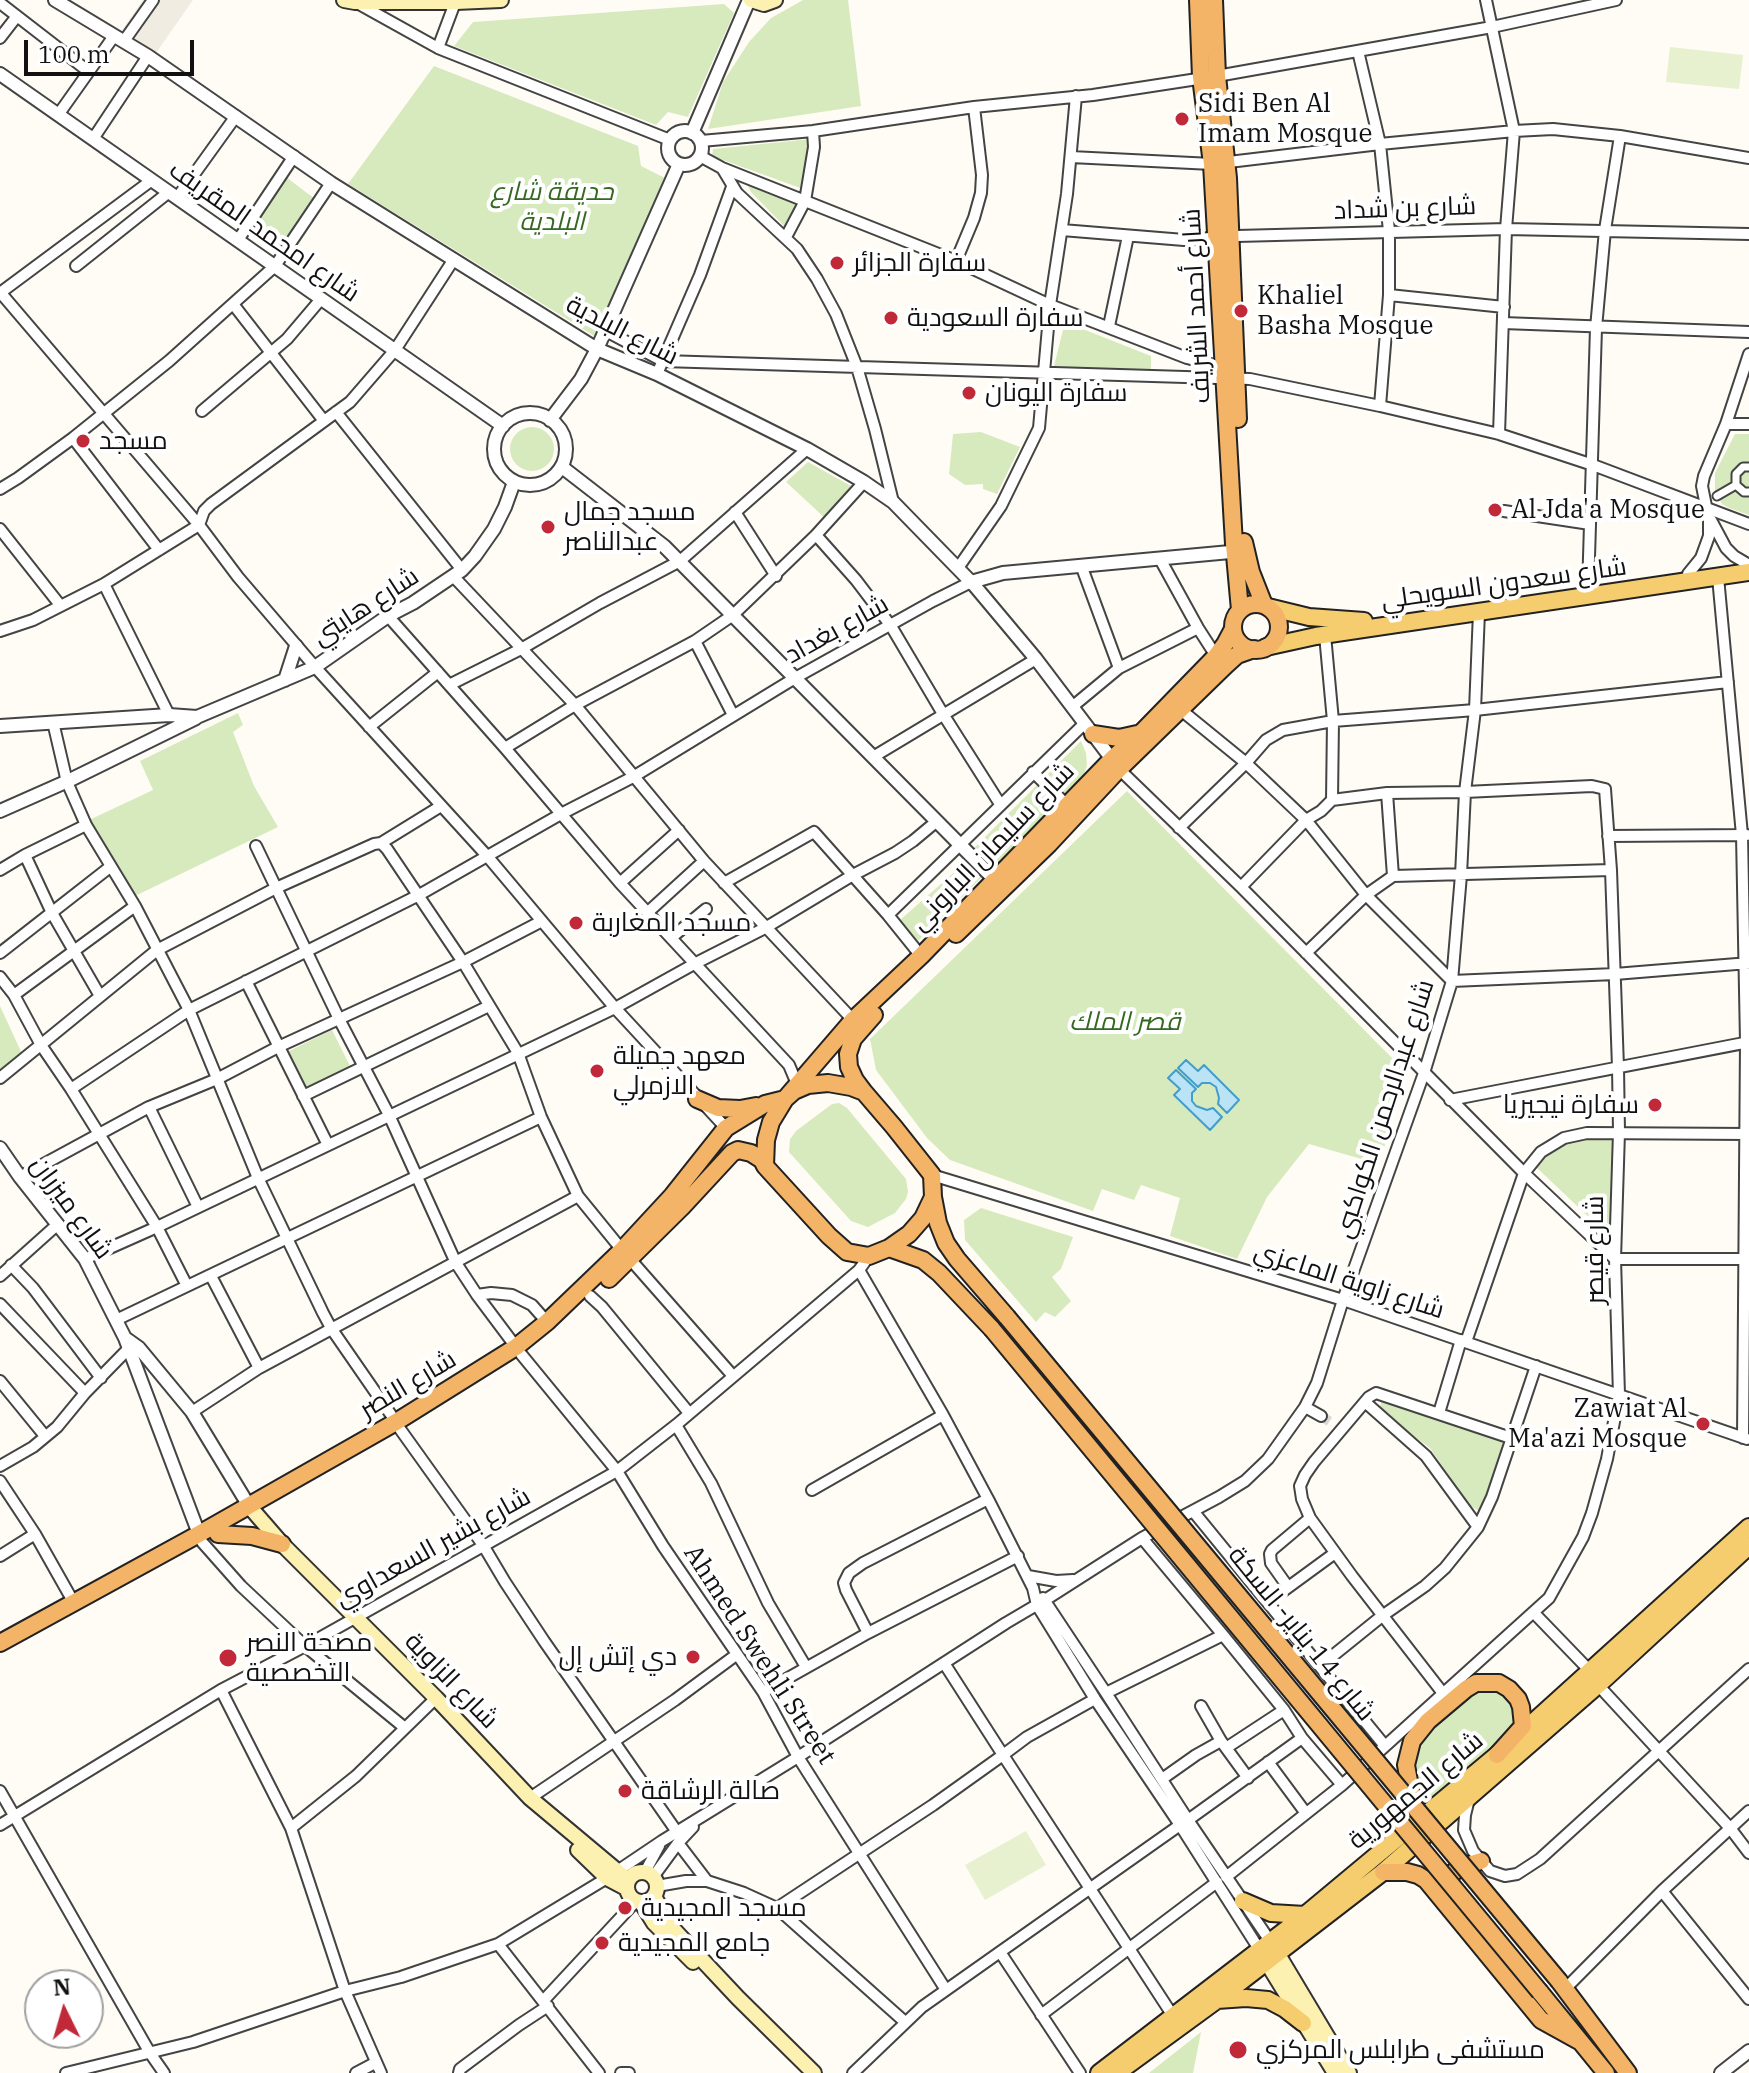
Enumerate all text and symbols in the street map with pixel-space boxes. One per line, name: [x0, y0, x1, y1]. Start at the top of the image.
scale bar: [28, 24, 198, 74]
text: 100 m: [38, 38, 110, 70]
place label: Sidi Ben Al Imam Mosque: [1198, 88, 1372, 150]
marker: Sidi Ben Al Imam Mosque: [1173, 110, 1191, 128]
street label: شارع امحمد المقريف: [163, 154, 365, 310]
park label: حديقة شارع البلدية: [491, 176, 613, 238]
street label: شارع بن شداد: [1333, 191, 1477, 227]
street label: شارع أحمد الشريف: [1176, 208, 1218, 404]
place label: سفارة الجزائر: [853, 247, 986, 279]
marker: سفارة الجزائر: [828, 254, 846, 272]
place label: Khaliel Basha Mosque: [1257, 280, 1433, 342]
street label: شارع البلدية: [561, 289, 683, 373]
place label: سفارة السعودية: [907, 302, 1083, 334]
marker: Khaliel Basha Mosque: [1232, 302, 1250, 320]
marker: سفارة السعودية: [882, 309, 900, 327]
place label: سفارة اليونان: [985, 377, 1128, 409]
marker: سفارة اليونان: [960, 384, 978, 402]
place label: مسجد: [99, 425, 168, 457]
marker: مسجد: [74, 432, 92, 450]
place label: Al Jda'a Mosque: [1511, 494, 1705, 526]
place label: مسجد جمال عبدالناصر: [564, 496, 696, 558]
marker: Al Jda'a Mosque: [1486, 501, 1504, 519]
marker: مسجد جمال عبدالناصر: [539, 518, 557, 536]
street label: شارع سعدون السويحلي: [1379, 551, 1629, 617]
street label: شارع هايتي: [307, 561, 425, 653]
street label: شارع بغداد: [780, 589, 894, 671]
street label: شارع سليمان الباروني: [905, 756, 1081, 938]
place label: مسجد المغاربة: [592, 907, 751, 939]
marker: مسجد المغاربة: [567, 914, 585, 932]
street label: شارع عبدالرحمن الكواكبي: [1328, 976, 1442, 1242]
park label: قصر الملك: [1069, 1006, 1181, 1038]
place label: معهد جميلة الازمرلي: [613, 1040, 746, 1102]
marker: معهد جميلة الازمرلي: [588, 1062, 606, 1080]
place label: سفارة نيجيريا: [1503, 1089, 1639, 1121]
marker: سفارة نيجيريا: [1646, 1096, 1664, 1114]
street label: شارع ميزران: [23, 1150, 119, 1266]
street label: شارع قيصر: [1579, 1196, 1611, 1304]
street label: شارع زاوية الماعزي: [1250, 1236, 1448, 1326]
street label: شارع النصر: [354, 1344, 462, 1426]
place label: Zawiat Al Ma'azi Mosque: [1508, 1393, 1687, 1454]
marker: Zawiat Al Ma'azi Mosque: [1694, 1415, 1712, 1433]
street label: شارع بشير السعداوي: [330, 1481, 536, 1615]
street label: Ahmed Swehli Street: [676, 1540, 842, 1770]
street label: شارع 14 يناير- السكة: [1221, 1540, 1381, 1728]
street label: شارع الزاوية: [398, 1626, 504, 1736]
place label: مصحة النصر التخصصية: [246, 1627, 372, 1688]
place label: دي إتش إل: [558, 1641, 677, 1673]
marker: مصحة النصر التخصصية: [217, 1647, 239, 1669]
marker: دي إتش إل: [684, 1648, 702, 1666]
street label: شارع الجمهورية: [1342, 1725, 1490, 1857]
place label: صالة الرشاقة: [641, 1775, 780, 1807]
marker: صالة الرشاقة: [616, 1782, 634, 1800]
place label: مسجد المجيدية: [641, 1892, 807, 1924]
marker: مسجد المجيدية: [616, 1899, 634, 1917]
place label: جامع المجيدية: [618, 1927, 770, 1959]
marker: جامع المجيدية: [593, 1934, 611, 1952]
north arrow: [24, 1969, 104, 2049]
text: N: [52, 1971, 72, 2002]
place label: مستشفى طرابلس المركزي: [1256, 2034, 1545, 2066]
marker: مستشفى طرابلس المركزي: [1227, 2039, 1249, 2061]

